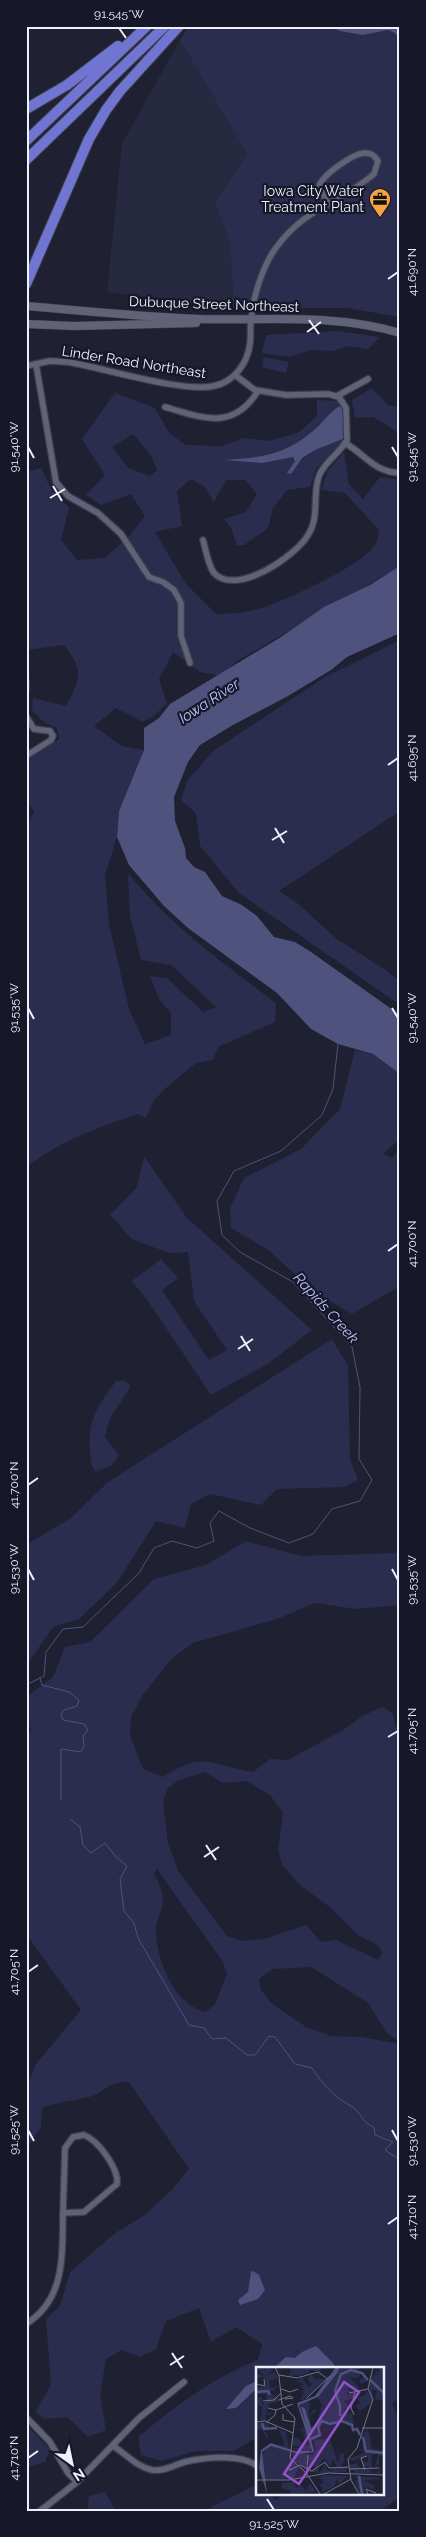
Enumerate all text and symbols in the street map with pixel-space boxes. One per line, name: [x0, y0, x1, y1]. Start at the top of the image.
text: 91.545°W: [94, 7, 144, 21]
place label: Iowa City Water Treatment Plant: [261, 183, 364, 215]
office icon: Iowa City Water Treatment Plant: [368, 187, 392, 218]
text: 41.690°N: [405, 248, 419, 296]
street label: Dubuque Street Northeast: [129, 293, 300, 315]
street label: Linder Road Northeast: [61, 343, 208, 381]
text: 91.540°W: [7, 421, 21, 472]
text: 91.545°W: [405, 432, 419, 482]
water label: Iowa River: [175, 674, 243, 727]
text: 41.695°N: [405, 734, 419, 782]
text: 91.535°W: [7, 983, 21, 1033]
text: 91.540°W: [405, 992, 419, 1043]
text: 41.700°N: [405, 1221, 419, 1267]
water label: Rapids Creek: [290, 1269, 362, 1347]
text: 41.700°N: [7, 1462, 21, 1508]
text: 91.530°W: [7, 1543, 21, 1594]
text: 91.535°W: [405, 1555, 419, 1605]
text: 41.705°N: [405, 1708, 419, 1754]
text: 41.705°N: [7, 1949, 21, 1995]
text: 91.525°W: [7, 2105, 21, 2155]
text: 91.530°W: [405, 2115, 419, 2166]
text: 41.710°N: [405, 2195, 419, 2239]
inset map: [256, 2367, 384, 2494]
text: 41.710°N: [7, 2436, 21, 2480]
north arrow: [48, 2440, 98, 2490]
text: N: [70, 2465, 88, 2485]
text: 91.525°W: [249, 2517, 299, 2531]

